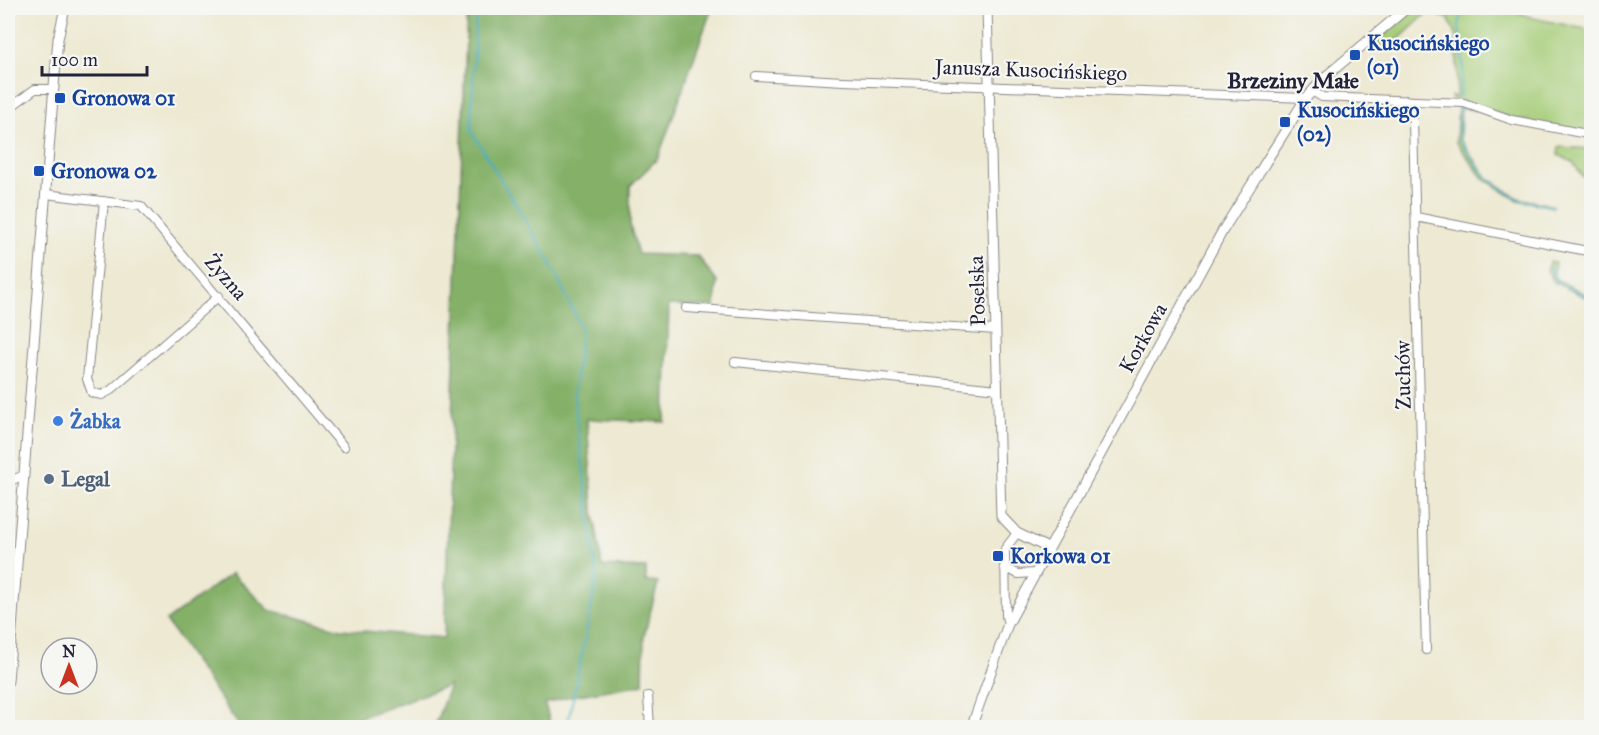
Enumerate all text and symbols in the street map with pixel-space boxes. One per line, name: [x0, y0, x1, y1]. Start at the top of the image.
place label: Kusocińskiego (01): [1367, 30, 1490, 80]
scale bar: [42, 39, 147, 77]
marker: Kusocińskiego (01): [1348, 48, 1362, 62]
text: 100 m: [51, 49, 98, 71]
street label: Janusza Kusocińskiego: [932, 54, 1128, 86]
district label: Brzeziny Małe: [1227, 67, 1359, 94]
place label: Gronowa 01: [72, 85, 175, 111]
marker: Gronowa 01: [53, 91, 67, 105]
place label: Kusocińskiego (02): [1297, 97, 1420, 147]
marker: Kusocińskiego (02): [1278, 115, 1292, 129]
place label: Gronowa 02: [51, 158, 157, 184]
marker: Gronowa 02: [32, 164, 46, 178]
street label: Żyzna: [199, 249, 253, 305]
street label: Poselska: [963, 255, 991, 327]
street label: Korkowa: [1113, 298, 1173, 377]
street label: Zuchów: [1389, 340, 1417, 410]
place label: Żabka: [70, 407, 122, 434]
marker: Żabka: [51, 414, 65, 428]
place label: Legal: [61, 466, 111, 492]
marker: Legal: [42, 472, 56, 486]
place label: Korkowa 01: [1010, 543, 1111, 569]
marker: Korkowa 01: [991, 549, 1005, 563]
north arrow: [39, 636, 99, 696]
text: N: [62, 642, 76, 661]

